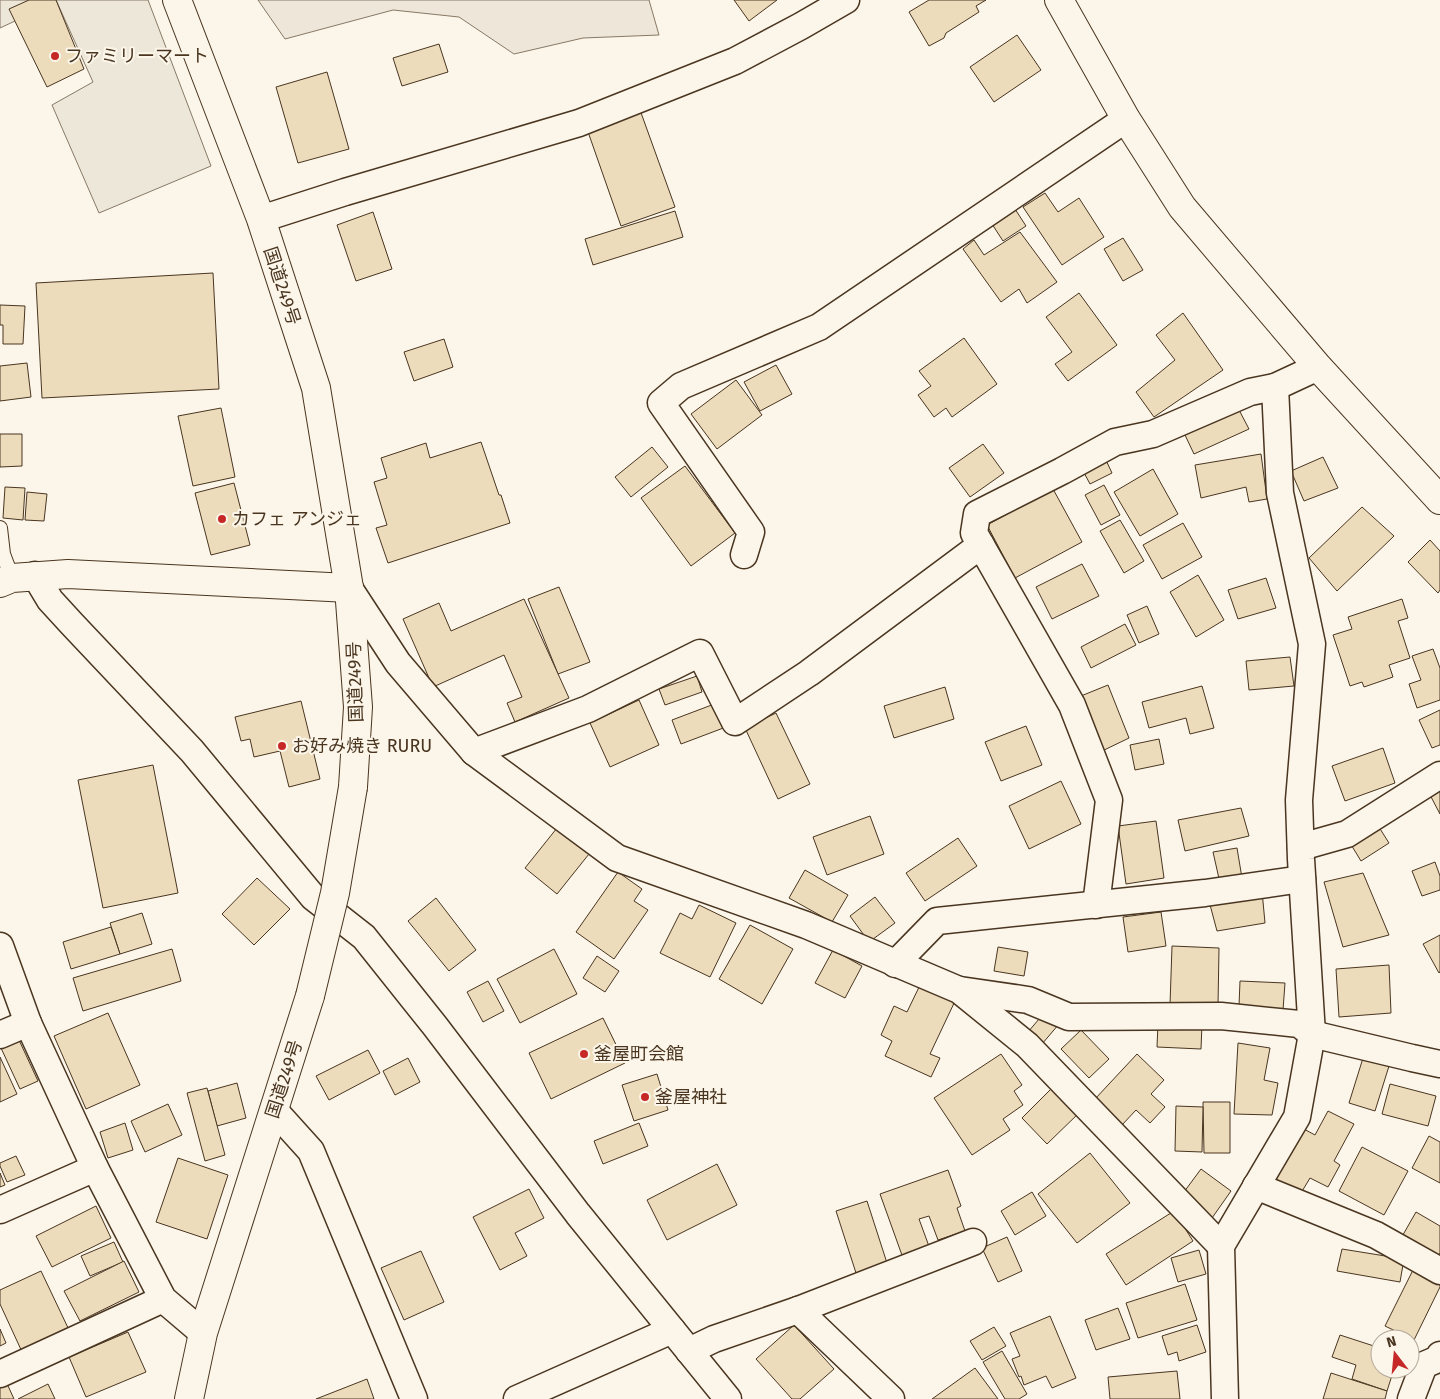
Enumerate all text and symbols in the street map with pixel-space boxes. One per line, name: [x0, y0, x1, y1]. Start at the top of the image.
place label: ファミリーマート: [65, 45, 209, 67]
marker: ファミリーマート: [49, 50, 61, 62]
street label: 国道249号: [259, 244, 305, 328]
place label: カフェ アンジェ: [232, 508, 362, 530]
marker: カフェ アンジェ: [216, 513, 228, 525]
street label: 国道249号: [343, 641, 367, 723]
place label: お好み焼き RURU: [292, 735, 432, 757]
marker: お好み焼き RURU: [276, 740, 288, 752]
street label: 国道249号: [261, 1037, 307, 1121]
place label: 釜屋町会館: [594, 1043, 684, 1065]
marker: 釜屋町会館: [578, 1048, 590, 1060]
place label: 釜屋神社: [655, 1086, 727, 1108]
marker: 釜屋神社: [639, 1091, 651, 1103]
north arrow: [1370, 1329, 1420, 1379]
text: N: [1385, 1333, 1398, 1351]

